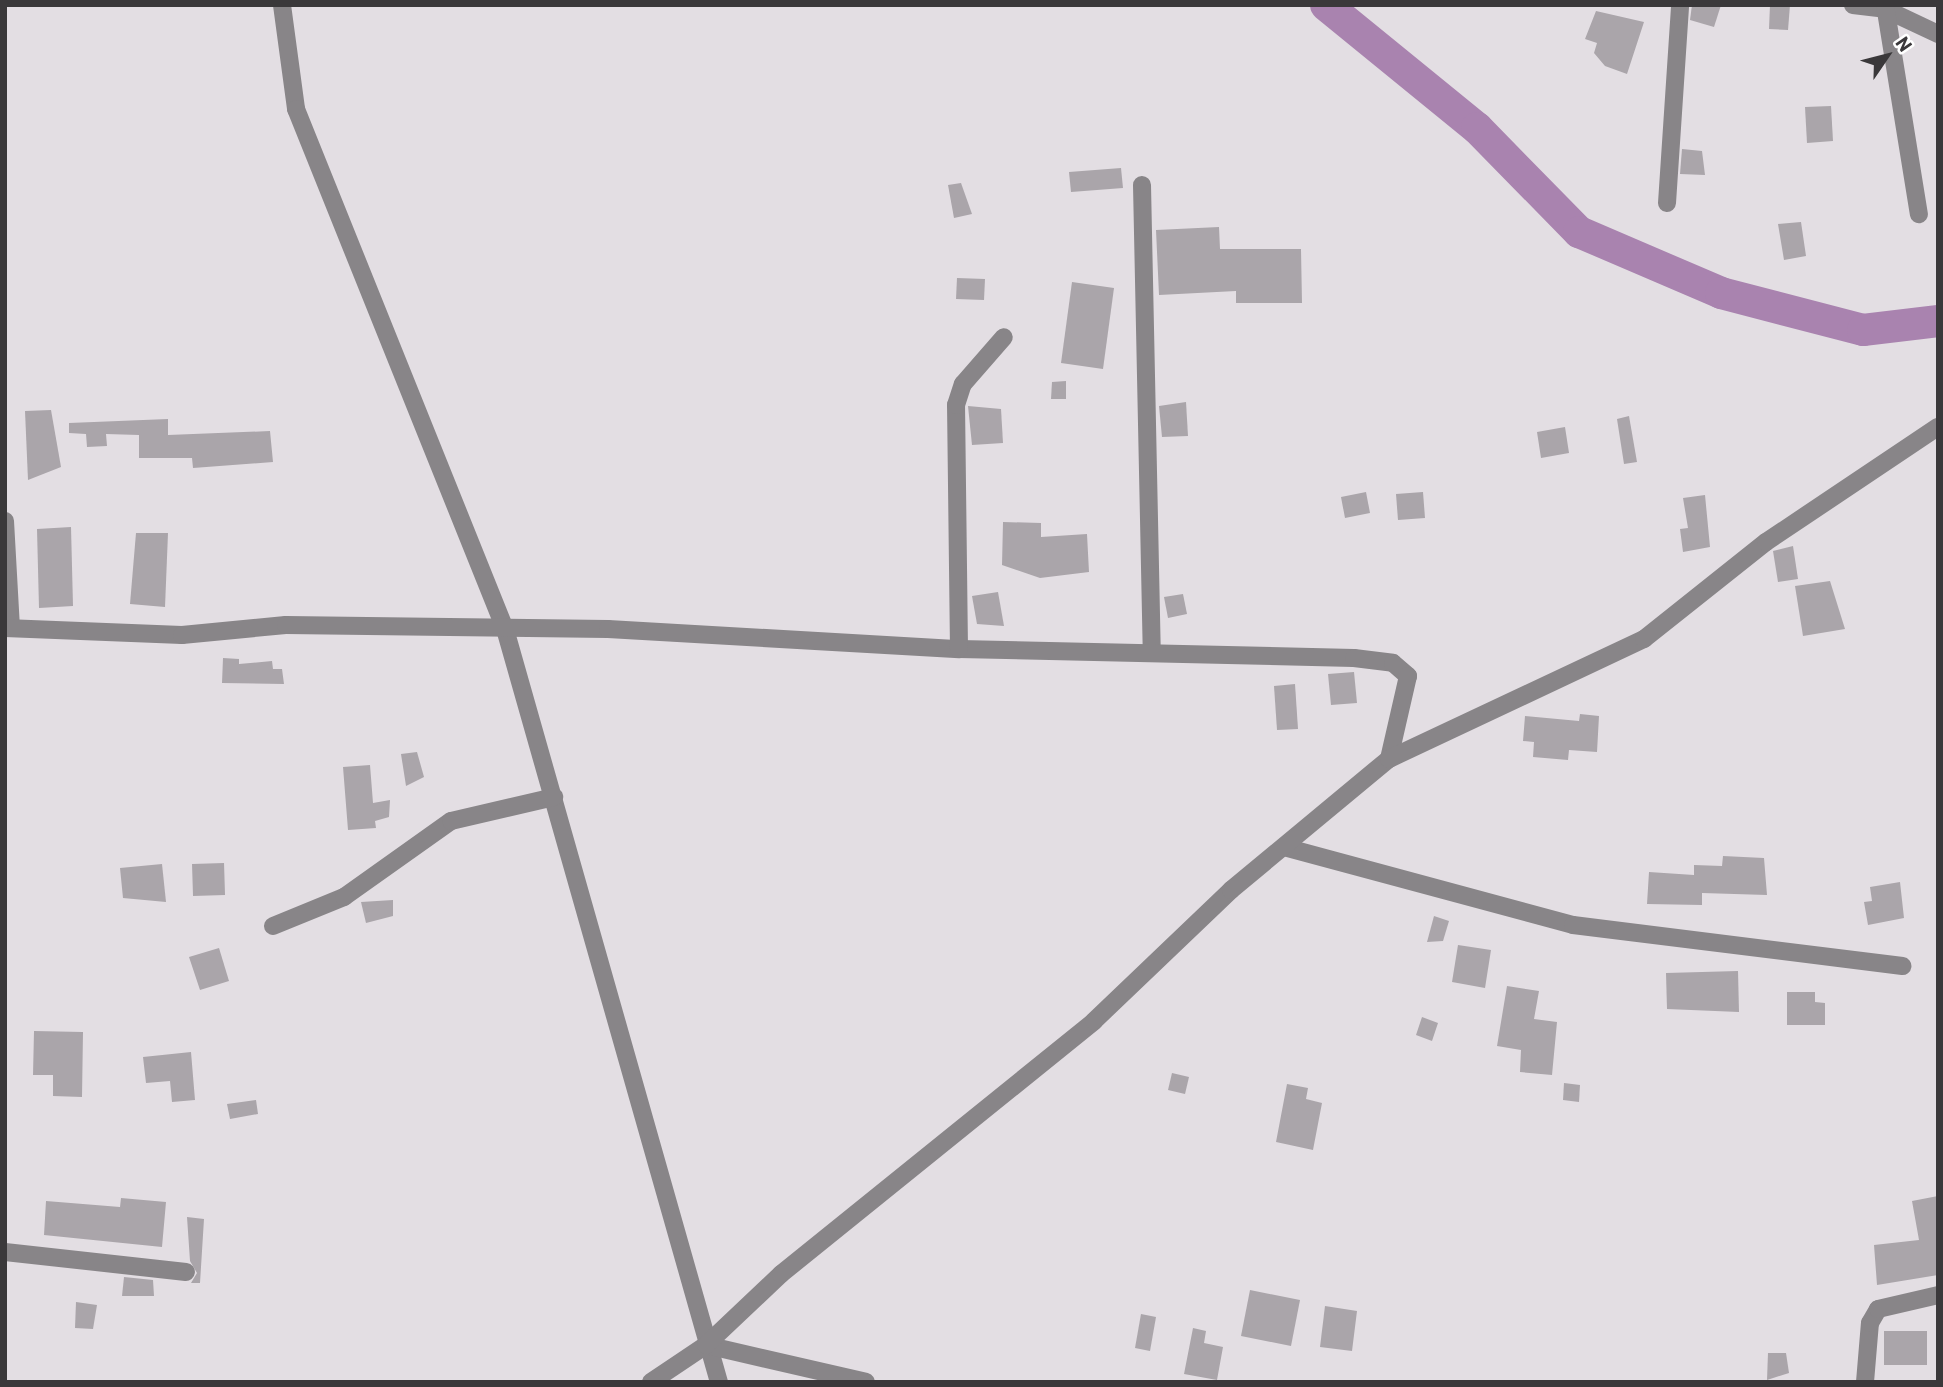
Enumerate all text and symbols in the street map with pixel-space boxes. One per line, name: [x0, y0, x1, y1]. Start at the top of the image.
north arrow: [1852, 21, 1922, 91]
text: N: [1892, 32, 1918, 55]

